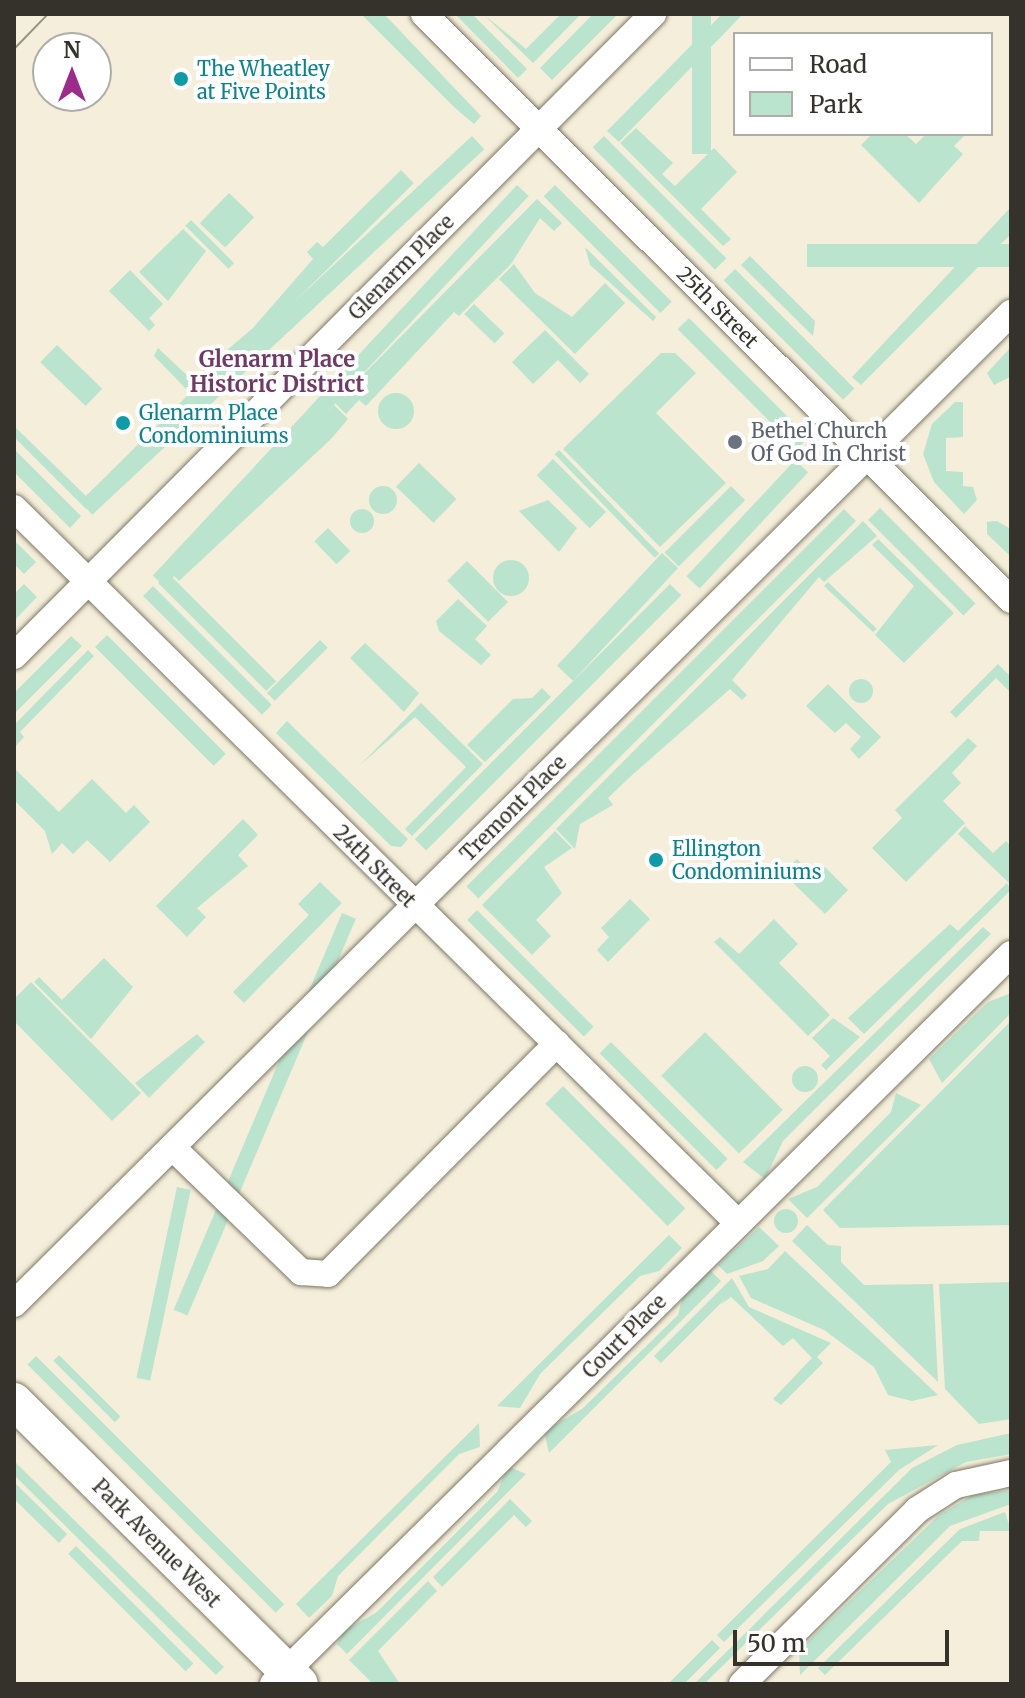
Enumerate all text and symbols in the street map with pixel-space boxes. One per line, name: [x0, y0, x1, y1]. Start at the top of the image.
north arrow: [32, 32, 112, 112]
legend: [733, 32, 993, 136]
text: N: [63, 36, 81, 64]
text: Road: [809, 49, 867, 80]
place label: The Wheatley at Five Points: [197, 56, 330, 103]
marker: The Wheatley at Five Points: [172, 70, 190, 88]
text: Park: [809, 89, 862, 120]
street label: Glenarm Place: [344, 210, 458, 324]
street label: 25th Street: [672, 261, 764, 353]
district label: Glenarm Place Historic District: [190, 346, 364, 398]
place label: Glenarm Place Condominiums: [139, 400, 288, 447]
marker: Glenarm Place Condominiums: [114, 414, 132, 432]
place label: Bethel Church Of God In Christ: [751, 418, 906, 465]
marker: Bethel Church Of God In Christ: [726, 433, 744, 451]
street label: Tremont Place: [455, 750, 571, 866]
street label: 24th Street: [329, 820, 421, 912]
place label: Ellington Condominiums: [672, 836, 821, 883]
marker: Ellington Condominiums: [647, 851, 665, 869]
street label: Court Place: [577, 1289, 671, 1383]
street label: Park Avenue West: [88, 1474, 226, 1612]
scale bar: [737, 1614, 953, 1664]
text: 50 m: [747, 1628, 806, 1659]

